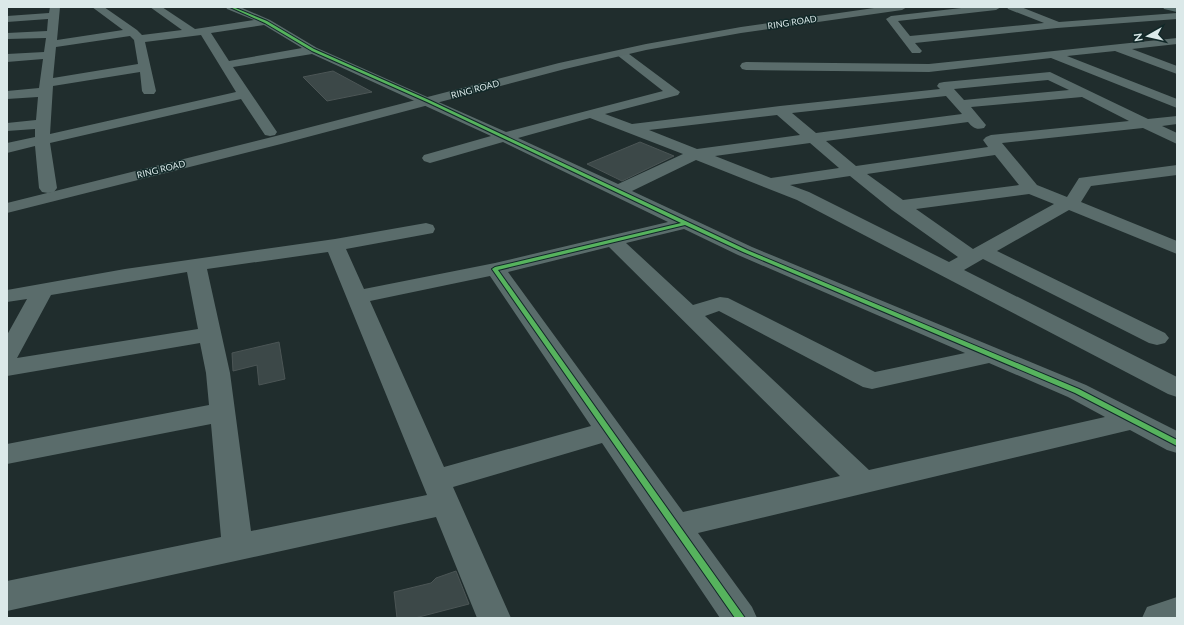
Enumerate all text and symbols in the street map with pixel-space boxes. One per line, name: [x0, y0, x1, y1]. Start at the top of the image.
street label: RING ROAD: [767, 13, 817, 31]
north arrow: [1128, 16, 1168, 56]
text: N: [1131, 32, 1145, 43]
street label: RING ROAD: [450, 77, 500, 101]
street label: RING ROAD: [136, 158, 186, 180]

